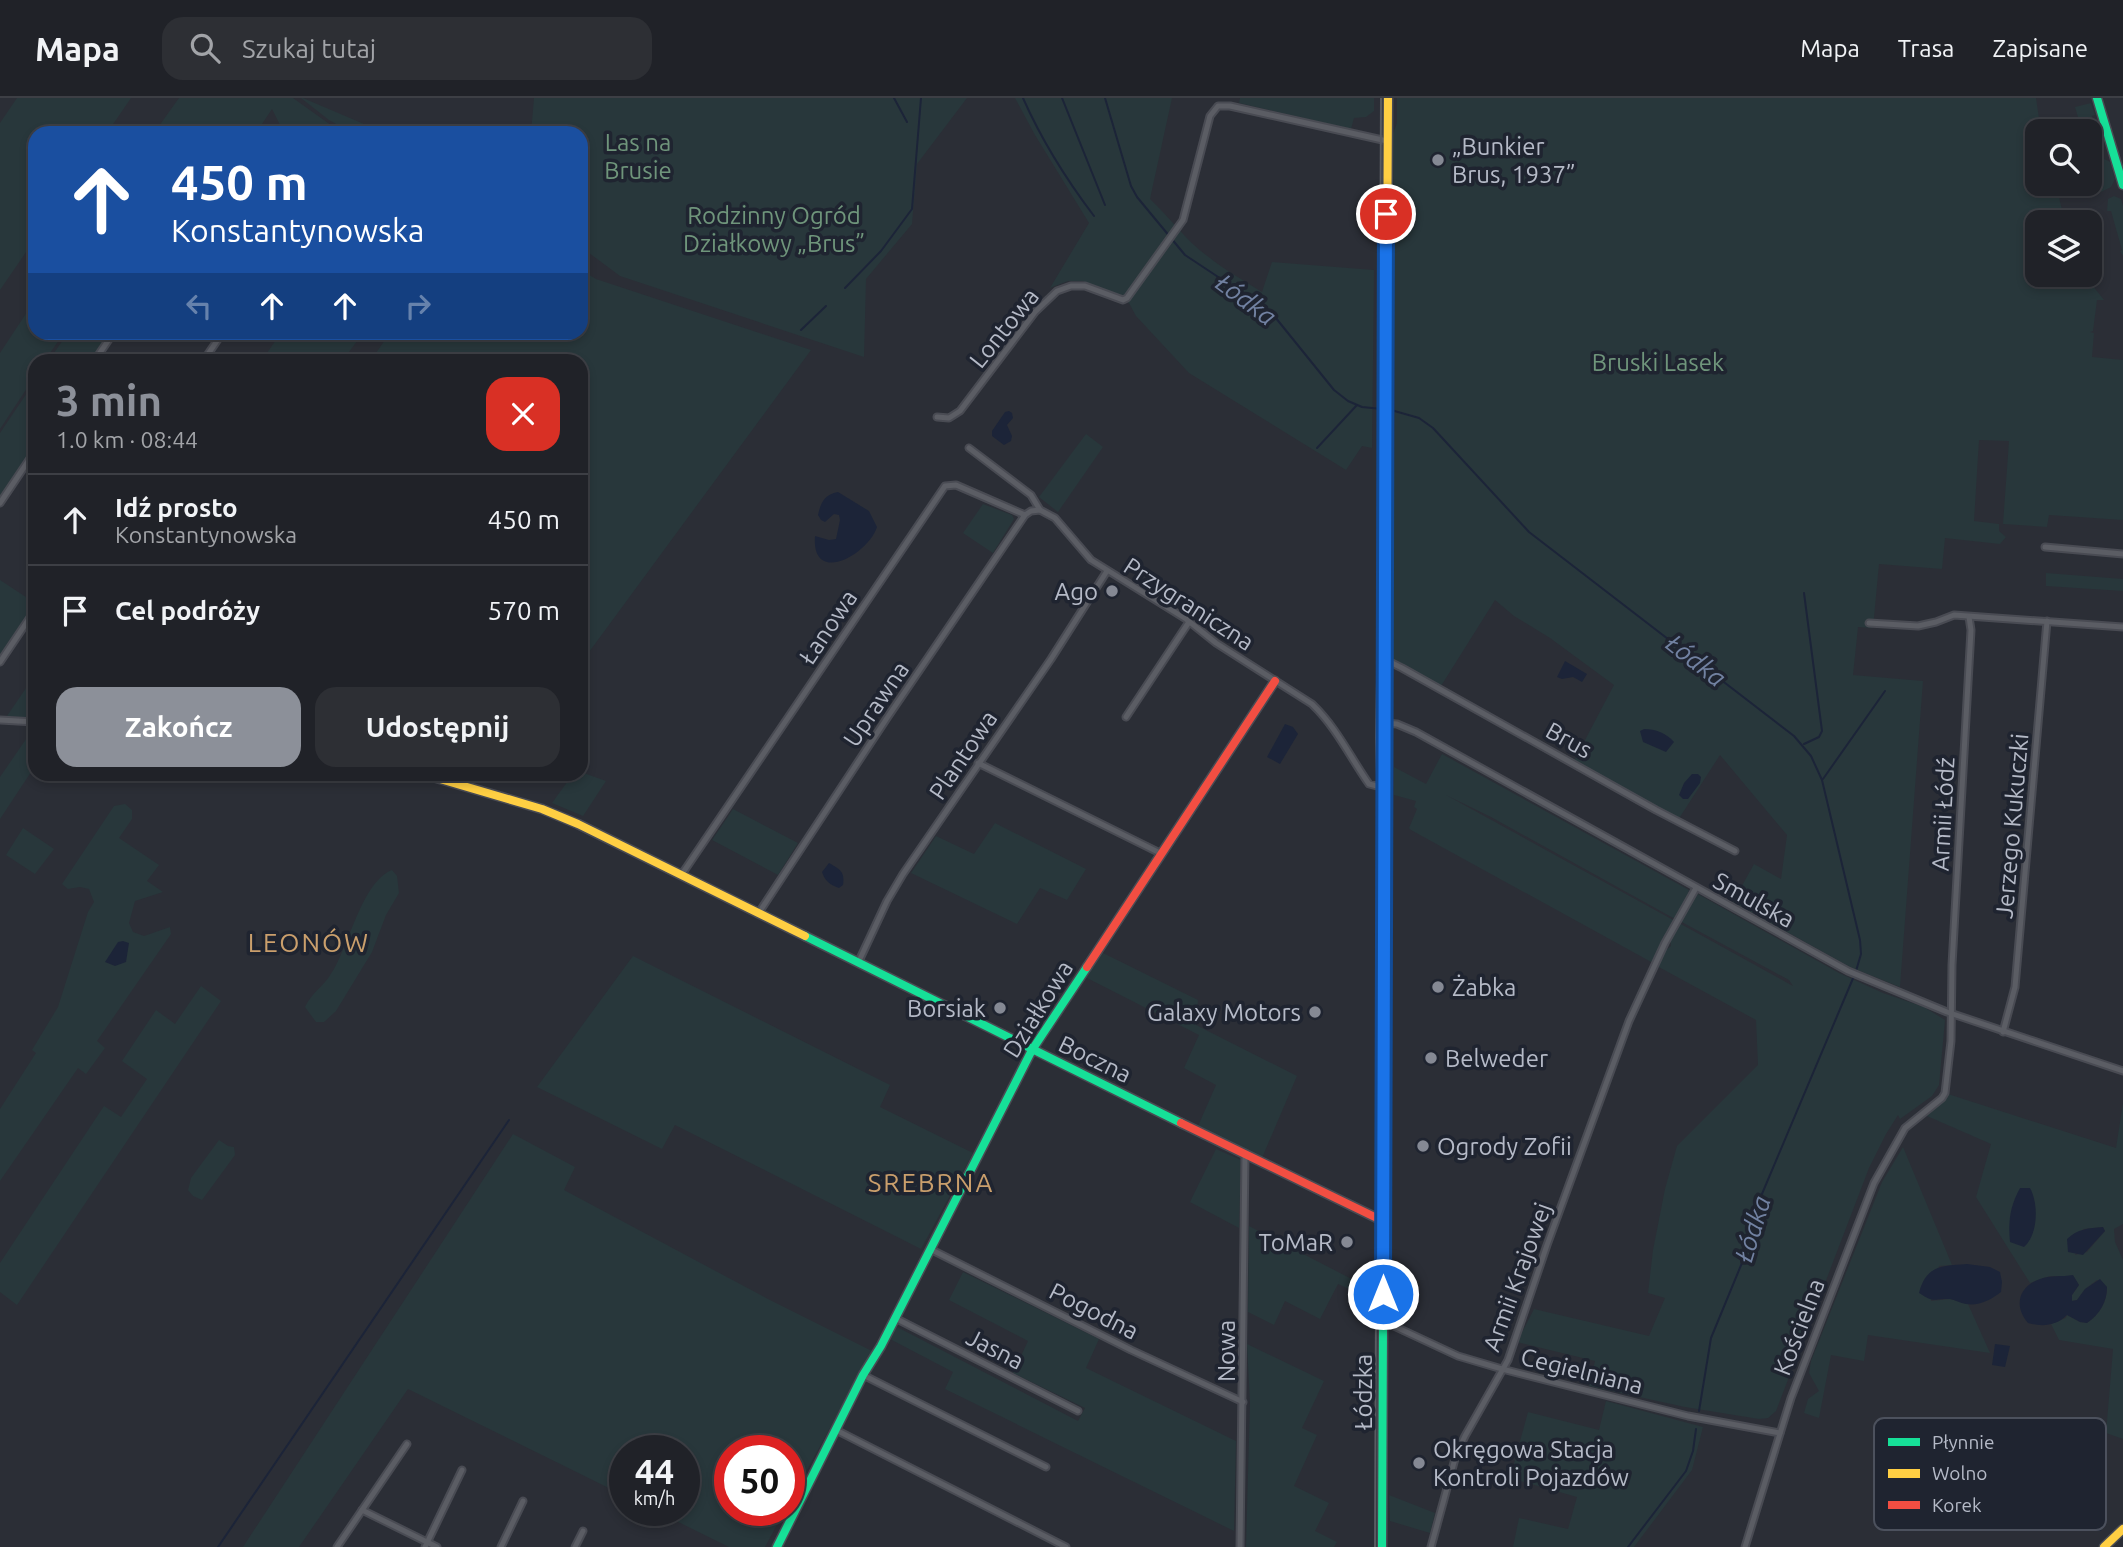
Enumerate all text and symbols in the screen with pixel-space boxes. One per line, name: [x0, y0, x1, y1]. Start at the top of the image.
search box: [162, 17, 652, 80]
icon: search: [186, 29, 224, 67]
text: Mapa: [35, 30, 120, 67]
text: Szukaj tutaj: [242, 34, 376, 63]
text: Mapa: [1800, 35, 1860, 62]
text: Trasa: [1898, 35, 1954, 62]
text: Zapisane: [1992, 35, 2088, 62]
map controls: [2025, 119, 2102, 287]
button: search: [2025, 119, 2102, 196]
park label: Las na Brusie: [604, 129, 672, 184]
place label: „Bunkier Brus, 1937”: [1452, 133, 1576, 188]
marker: „Bunkier Brus, 1937”: [1430, 152, 1446, 168]
icon: ahead: [56, 154, 147, 245]
text: 450 m: [171, 154, 308, 209]
pin: [1356, 184, 1416, 244]
icon: arrive: [1367, 195, 1405, 233]
park label: Rodzinny Ogród Działkowy „Brus”: [683, 202, 865, 257]
button: layers: [2025, 210, 2102, 287]
text: Konstantynowska: [171, 212, 424, 248]
water label: Łódka: [1210, 267, 1282, 331]
street label: Lontowa: [964, 283, 1044, 373]
icon: left: [180, 287, 218, 325]
icon: ahead: [253, 287, 291, 325]
icon: ahead: [326, 287, 364, 325]
icon: right: [399, 287, 437, 325]
park label: Bruski Lasek: [1592, 349, 1724, 376]
text: 3 min: [56, 377, 162, 424]
button: close: [486, 377, 560, 451]
text: 1.0 km · 08:44: [56, 427, 198, 452]
text: Idź prosto: [115, 493, 238, 522]
icon: ahead: [56, 501, 94, 539]
text: 450 m: [488, 505, 560, 534]
text: Konstantynowska: [115, 522, 297, 547]
street label: Przygraniczna: [1119, 552, 1259, 656]
place label: Ago: [1055, 578, 1098, 605]
marker: Ago: [1104, 583, 1120, 599]
street label: Łanowa: [793, 585, 863, 669]
icon: arrive: [56, 592, 94, 630]
text: Cel podróży: [115, 596, 260, 625]
text: 570 m: [488, 596, 560, 625]
water label: Łódka: [1660, 628, 1732, 692]
street label: Uprawna: [838, 656, 914, 752]
button: Zakończ: [56, 687, 301, 767]
button: Udostępnij: [315, 687, 560, 767]
street label: Plantowa: [924, 706, 1002, 804]
street label: Brus: [1541, 716, 1597, 764]
street label: Jerzego Kukuczki: [1990, 732, 2034, 920]
street label: Armii Łódź: [1927, 756, 1959, 872]
street label: Smulska: [1709, 867, 1799, 933]
district label: LEONÓW: [248, 928, 370, 957]
street label: Działkowa: [998, 956, 1078, 1062]
place label: Żabka: [1452, 974, 1516, 1001]
marker: Żabka: [1430, 979, 1446, 995]
place label: Borsiak: [907, 995, 986, 1022]
place label: Galaxy Motors: [1147, 999, 1301, 1026]
marker: Borsiak: [992, 1000, 1008, 1016]
marker: Galaxy Motors: [1307, 1004, 1323, 1020]
street label: Boczna: [1054, 1030, 1136, 1088]
place label: Belweder: [1445, 1045, 1548, 1072]
marker: Belweder: [1423, 1050, 1439, 1066]
place label: Ogrody Zofii: [1437, 1133, 1572, 1160]
marker: Ogrody Zofii: [1415, 1138, 1431, 1154]
district label: SREBRNA: [868, 1168, 994, 1197]
water label: Łódka: [1728, 1192, 1776, 1266]
street label: Armii Krajowej: [1478, 1199, 1556, 1355]
place label: ToMaR: [1259, 1229, 1333, 1256]
marker: ToMaR: [1339, 1234, 1355, 1250]
position arrow: [1346, 1257, 1420, 1331]
street label: Kościelna: [1768, 1275, 1830, 1379]
street label: Pogodna: [1045, 1277, 1143, 1345]
street label: Nowa: [1213, 1320, 1240, 1382]
street label: Jasna: [962, 1323, 1028, 1375]
street label: Cegielniana: [1518, 1343, 1646, 1399]
street label: Łódzka: [1350, 1354, 1377, 1430]
legend: [1874, 1418, 2106, 1530]
text: Płynnie: [1932, 1431, 1994, 1453]
speed limit sign: 50: [714, 1435, 805, 1526]
place label: Okręgowa Stacja Kontroli Pojazdów: [1433, 1436, 1629, 1491]
text: 44: [635, 1451, 674, 1491]
marker: Okręgowa Stacja Kontroli Pojazdów: [1411, 1455, 1427, 1471]
text: Wolno: [1932, 1462, 1987, 1484]
text: km/h: [634, 1488, 675, 1508]
text: Korek: [1932, 1494, 1982, 1516]

